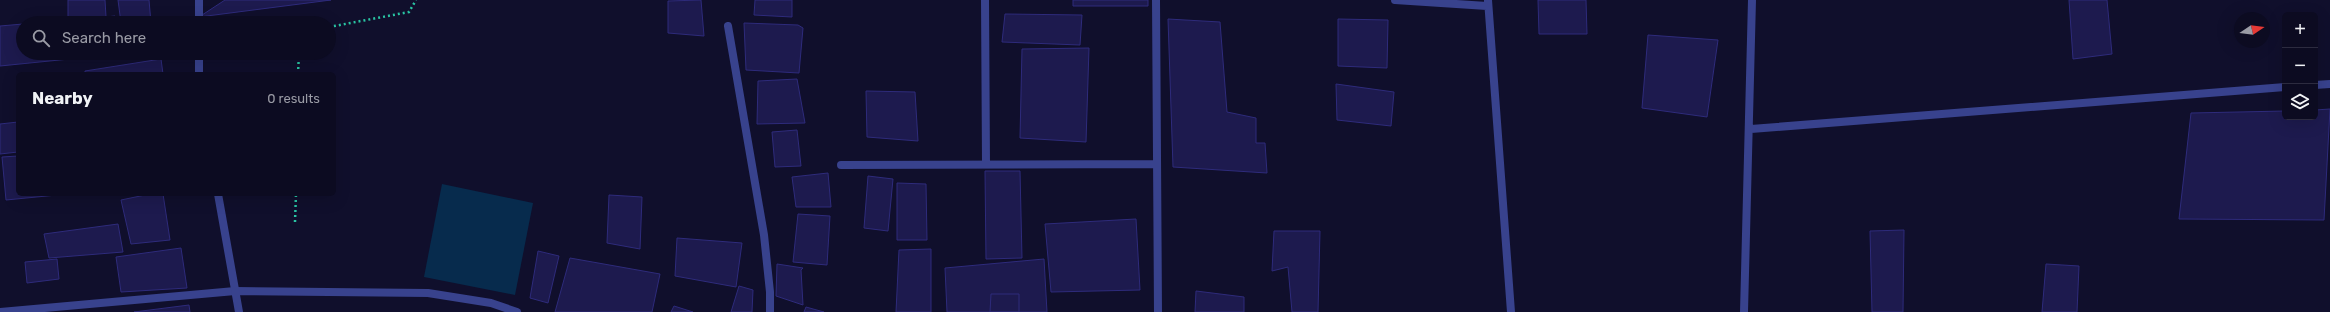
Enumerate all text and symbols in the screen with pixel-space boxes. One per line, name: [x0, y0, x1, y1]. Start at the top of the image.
north arrow: [2234, 12, 2270, 48]
map controls: [2282, 12, 2318, 120]
button: +: [2282, 12, 2318, 48]
search box: [16, 16, 336, 60]
icon: search: [30, 27, 52, 49]
text: Search here: [62, 29, 146, 47]
button: −: [2282, 48, 2318, 84]
button: layers: [2282, 84, 2318, 120]
text: Nearby: [32, 88, 93, 108]
text: 0 results: [267, 91, 320, 106]

